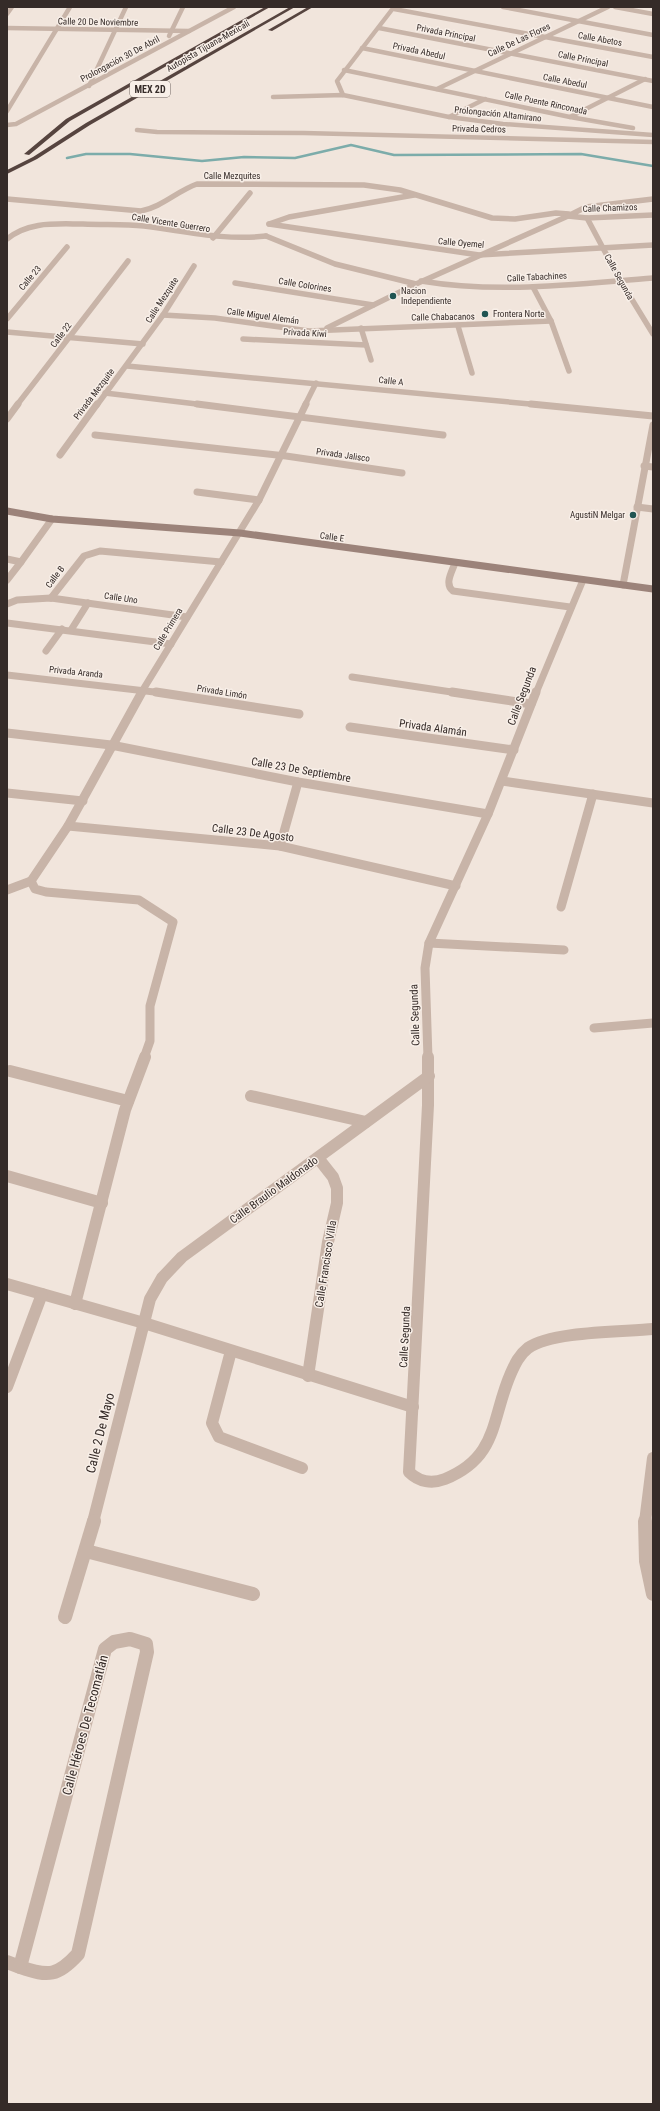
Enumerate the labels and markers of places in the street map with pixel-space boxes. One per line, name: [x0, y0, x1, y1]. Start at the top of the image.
place label: Nacion Independiente: [401, 286, 451, 306]
marker: Nacion Independiente: [388, 291, 398, 301]
marker: Frontera Norte: [480, 309, 490, 319]
place label: Frontera Norte: [493, 309, 545, 319]
place label: AgustiN Melgar: [570, 510, 625, 520]
marker: AgustiN Melgar: [628, 510, 638, 520]

